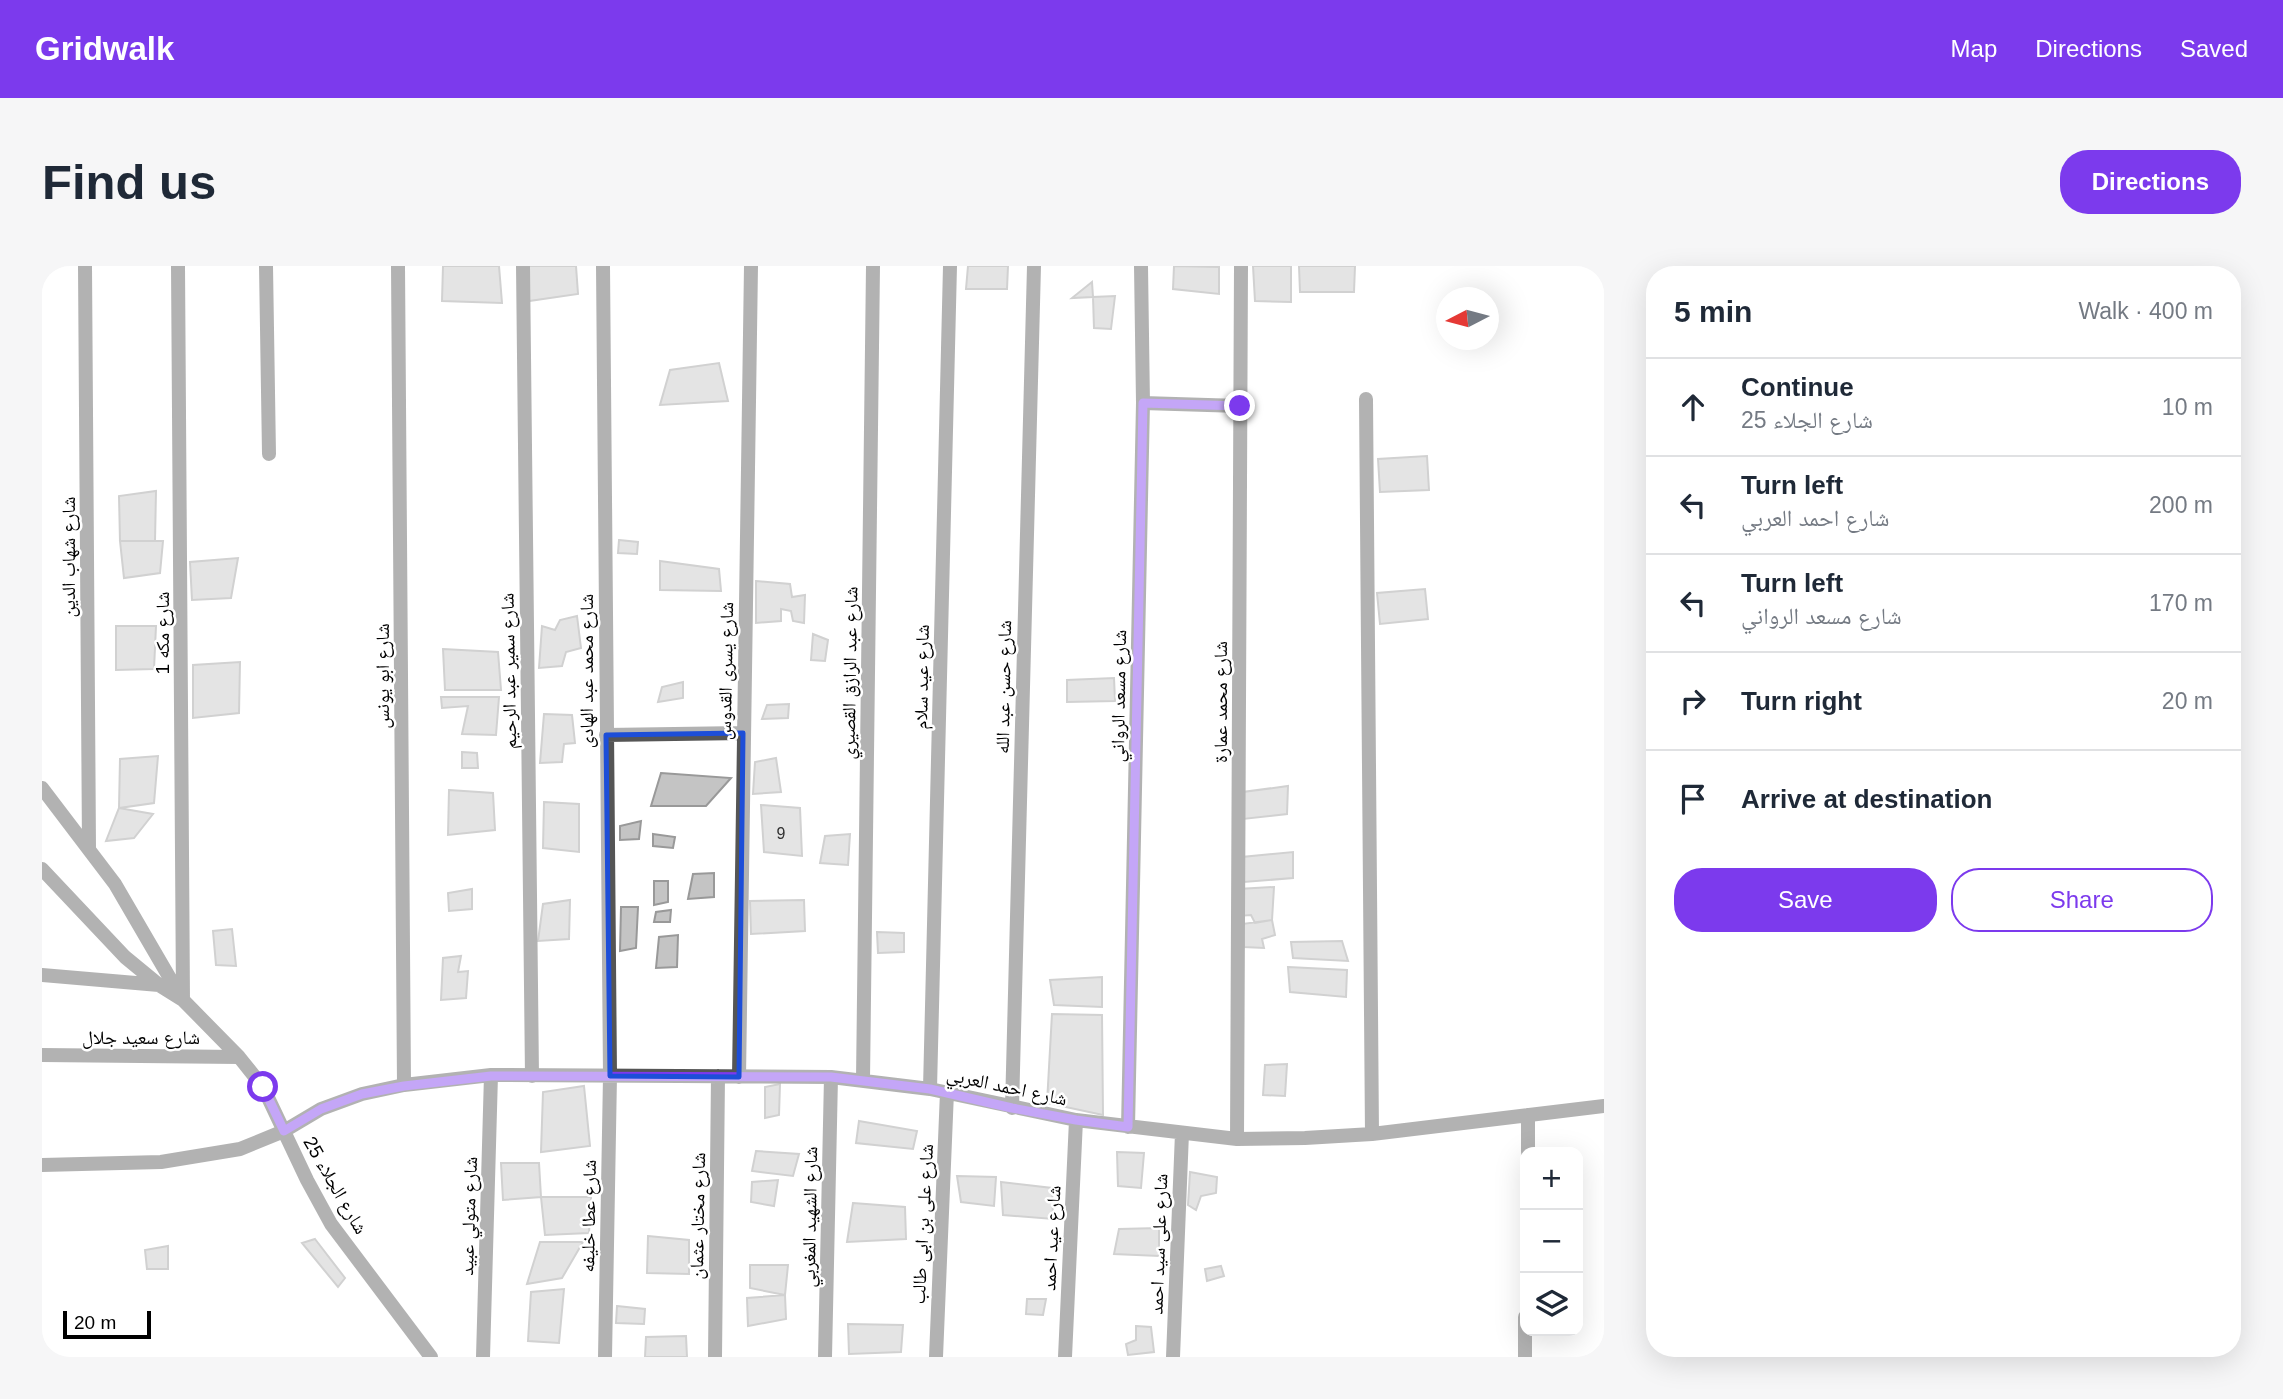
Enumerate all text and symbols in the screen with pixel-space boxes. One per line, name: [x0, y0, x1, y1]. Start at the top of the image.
text: Gridwalk: [35, 30, 174, 67]
text: Map: [1951, 35, 1997, 62]
text: Directions: [2035, 35, 2142, 62]
text: Saved: [2180, 35, 2248, 62]
button: Directions: [2060, 150, 2241, 214]
text: Find us: [42, 155, 216, 209]
north arrow: [1436, 287, 1499, 350]
text: 5 min: [1674, 295, 1752, 328]
text: Walk · 400 m: [2078, 298, 2213, 324]
text: Continue: [1741, 372, 1854, 402]
icon: ahead: [1674, 388, 1712, 426]
route end: [1224, 390, 1255, 421]
text: 10 m: [2162, 394, 2213, 420]
text: شارع الجلاء 25: [1741, 407, 1873, 433]
text: Turn left: [1741, 470, 1843, 500]
icon: left: [1674, 486, 1712, 524]
text: 200 m: [2149, 492, 2213, 518]
street label: شارع شهاب الدين: [58, 496, 80, 618]
text: شارع احمد العربي: [1741, 505, 1889, 531]
text: Turn left: [1741, 568, 1843, 598]
icon: left: [1674, 584, 1712, 622]
street label: شارع عبد الرازق القصيري: [837, 586, 866, 760]
text: 170 m: [2149, 590, 2213, 616]
street label: شارع مكه 1: [152, 591, 174, 675]
street label: شارع سمير عبد الرحيم: [497, 593, 522, 749]
street label: شارع محمد عبد الهادى: [576, 594, 598, 748]
street label: شارع يسرى القدوس: [714, 602, 738, 740]
text: شارع مسعد الرواني: [1741, 603, 1902, 629]
street label: شارع حسن عبد الله: [992, 620, 1016, 754]
street label: شارع ابو يونس: [372, 623, 394, 729]
street label: شارع عيد سلام: [910, 624, 936, 730]
street label: شارع مسعد الرواني: [1107, 629, 1135, 763]
street label: شارع محمد عمارة: [1210, 641, 1232, 763]
icon: right: [1674, 682, 1712, 720]
text: Turn right: [1741, 686, 1862, 716]
text: 20 m: [2162, 688, 2213, 714]
icon: arrive: [1674, 780, 1712, 818]
text: Arrive at destination: [1741, 784, 1992, 814]
house number: 9: [777, 825, 786, 842]
button: Save: [1674, 868, 1937, 932]
button: Share: [1951, 868, 2213, 932]
street label: شارع سعيد جلال: [82, 1027, 200, 1049]
street label: شارع احمد العربي: [944, 1063, 1069, 1114]
route start: [247, 1071, 278, 1102]
street label: شارع الجلاء 25: [298, 1133, 372, 1238]
street label: شارع على بن ابى طالب: [908, 1143, 938, 1305]
street label: شارع الشهيد المغربي: [798, 1146, 826, 1288]
map controls: [1520, 1147, 1583, 1336]
button: +: [1520, 1147, 1583, 1210]
street label: شارع مختار عثمان: [686, 1152, 710, 1280]
street label: شارع متولي عبيد: [456, 1156, 486, 1276]
street label: شارع عطا خليفه: [577, 1160, 601, 1272]
street label: شارع على سيد احمد: [1146, 1173, 1172, 1315]
street label: شارع عيد احمد: [1038, 1185, 1066, 1291]
button: −: [1520, 1210, 1583, 1273]
button: layers: [1520, 1273, 1583, 1336]
scale bar: [63, 1308, 150, 1340]
text: 20 m: [74, 1312, 116, 1333]

